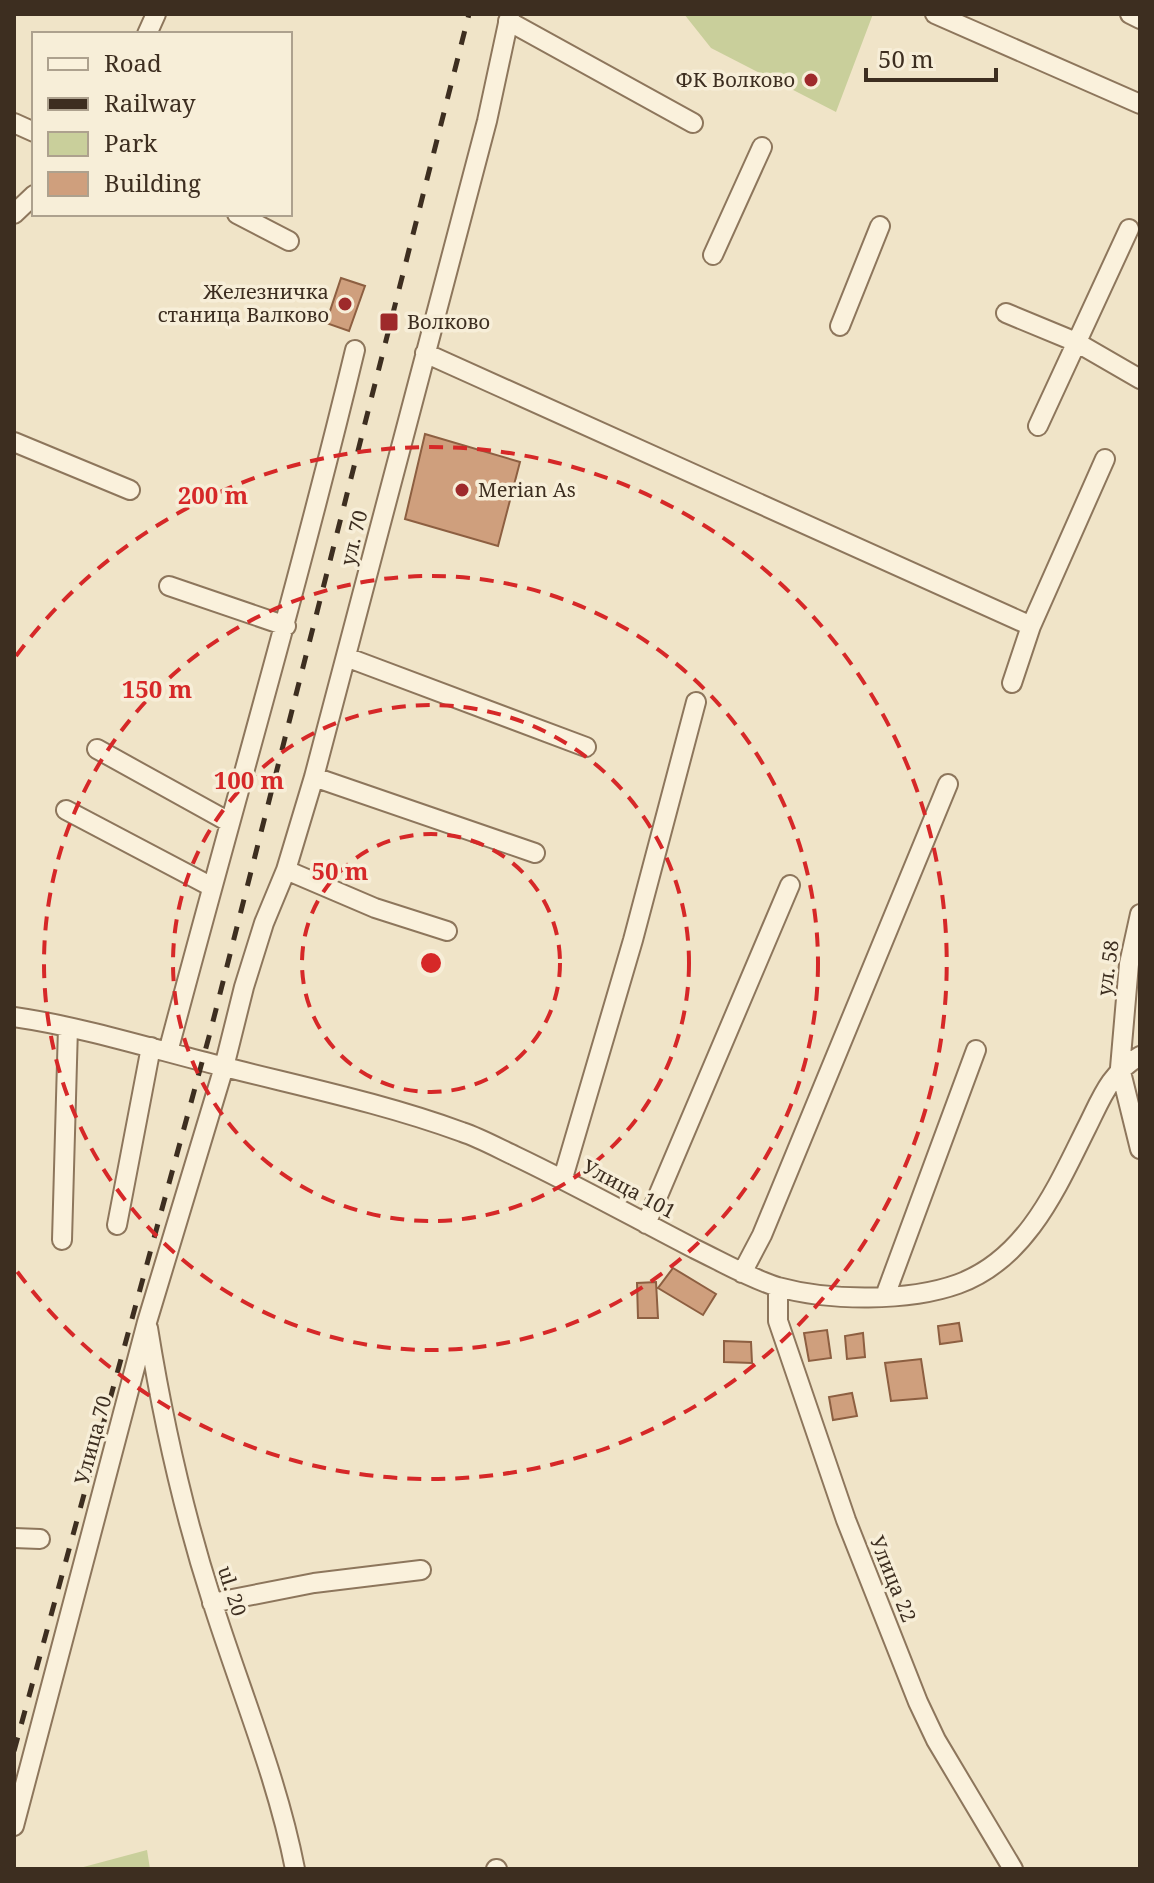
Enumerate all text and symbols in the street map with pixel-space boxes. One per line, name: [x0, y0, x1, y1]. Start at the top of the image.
legend: [32, 32, 292, 216]
scale bar: [866, 32, 996, 82]
text: 50 m: [878, 42, 934, 75]
text: Road: [104, 46, 162, 79]
place label: ФК Волково: [676, 66, 795, 93]
marker: ФК Волково: [802, 71, 820, 89]
text: Railway: [104, 86, 196, 119]
text: Park: [104, 126, 158, 159]
text: Building: [104, 166, 201, 199]
place label: Железничка станица Валково: [158, 278, 329, 328]
marker: Железничка станица Валково: [336, 295, 354, 313]
place label: Волково: [407, 308, 490, 335]
marker: Волково: [378, 311, 400, 333]
place label: Merian As: [478, 476, 576, 503]
text: 200 m: [178, 478, 249, 511]
marker: Merian As: [453, 481, 471, 499]
street label: ул. 70: [334, 507, 373, 568]
text: 150 m: [122, 672, 193, 705]
text: 100 m: [214, 763, 285, 796]
text: 50 m: [311, 854, 369, 887]
street label: ул. 58: [1090, 938, 1125, 998]
centre of rings: [417, 949, 445, 977]
street label: Улица 101: [578, 1153, 681, 1224]
street label: Улица 70: [68, 1392, 117, 1487]
street label: Улица 22: [864, 1532, 923, 1626]
street label: ul. 20: [212, 1562, 253, 1619]

